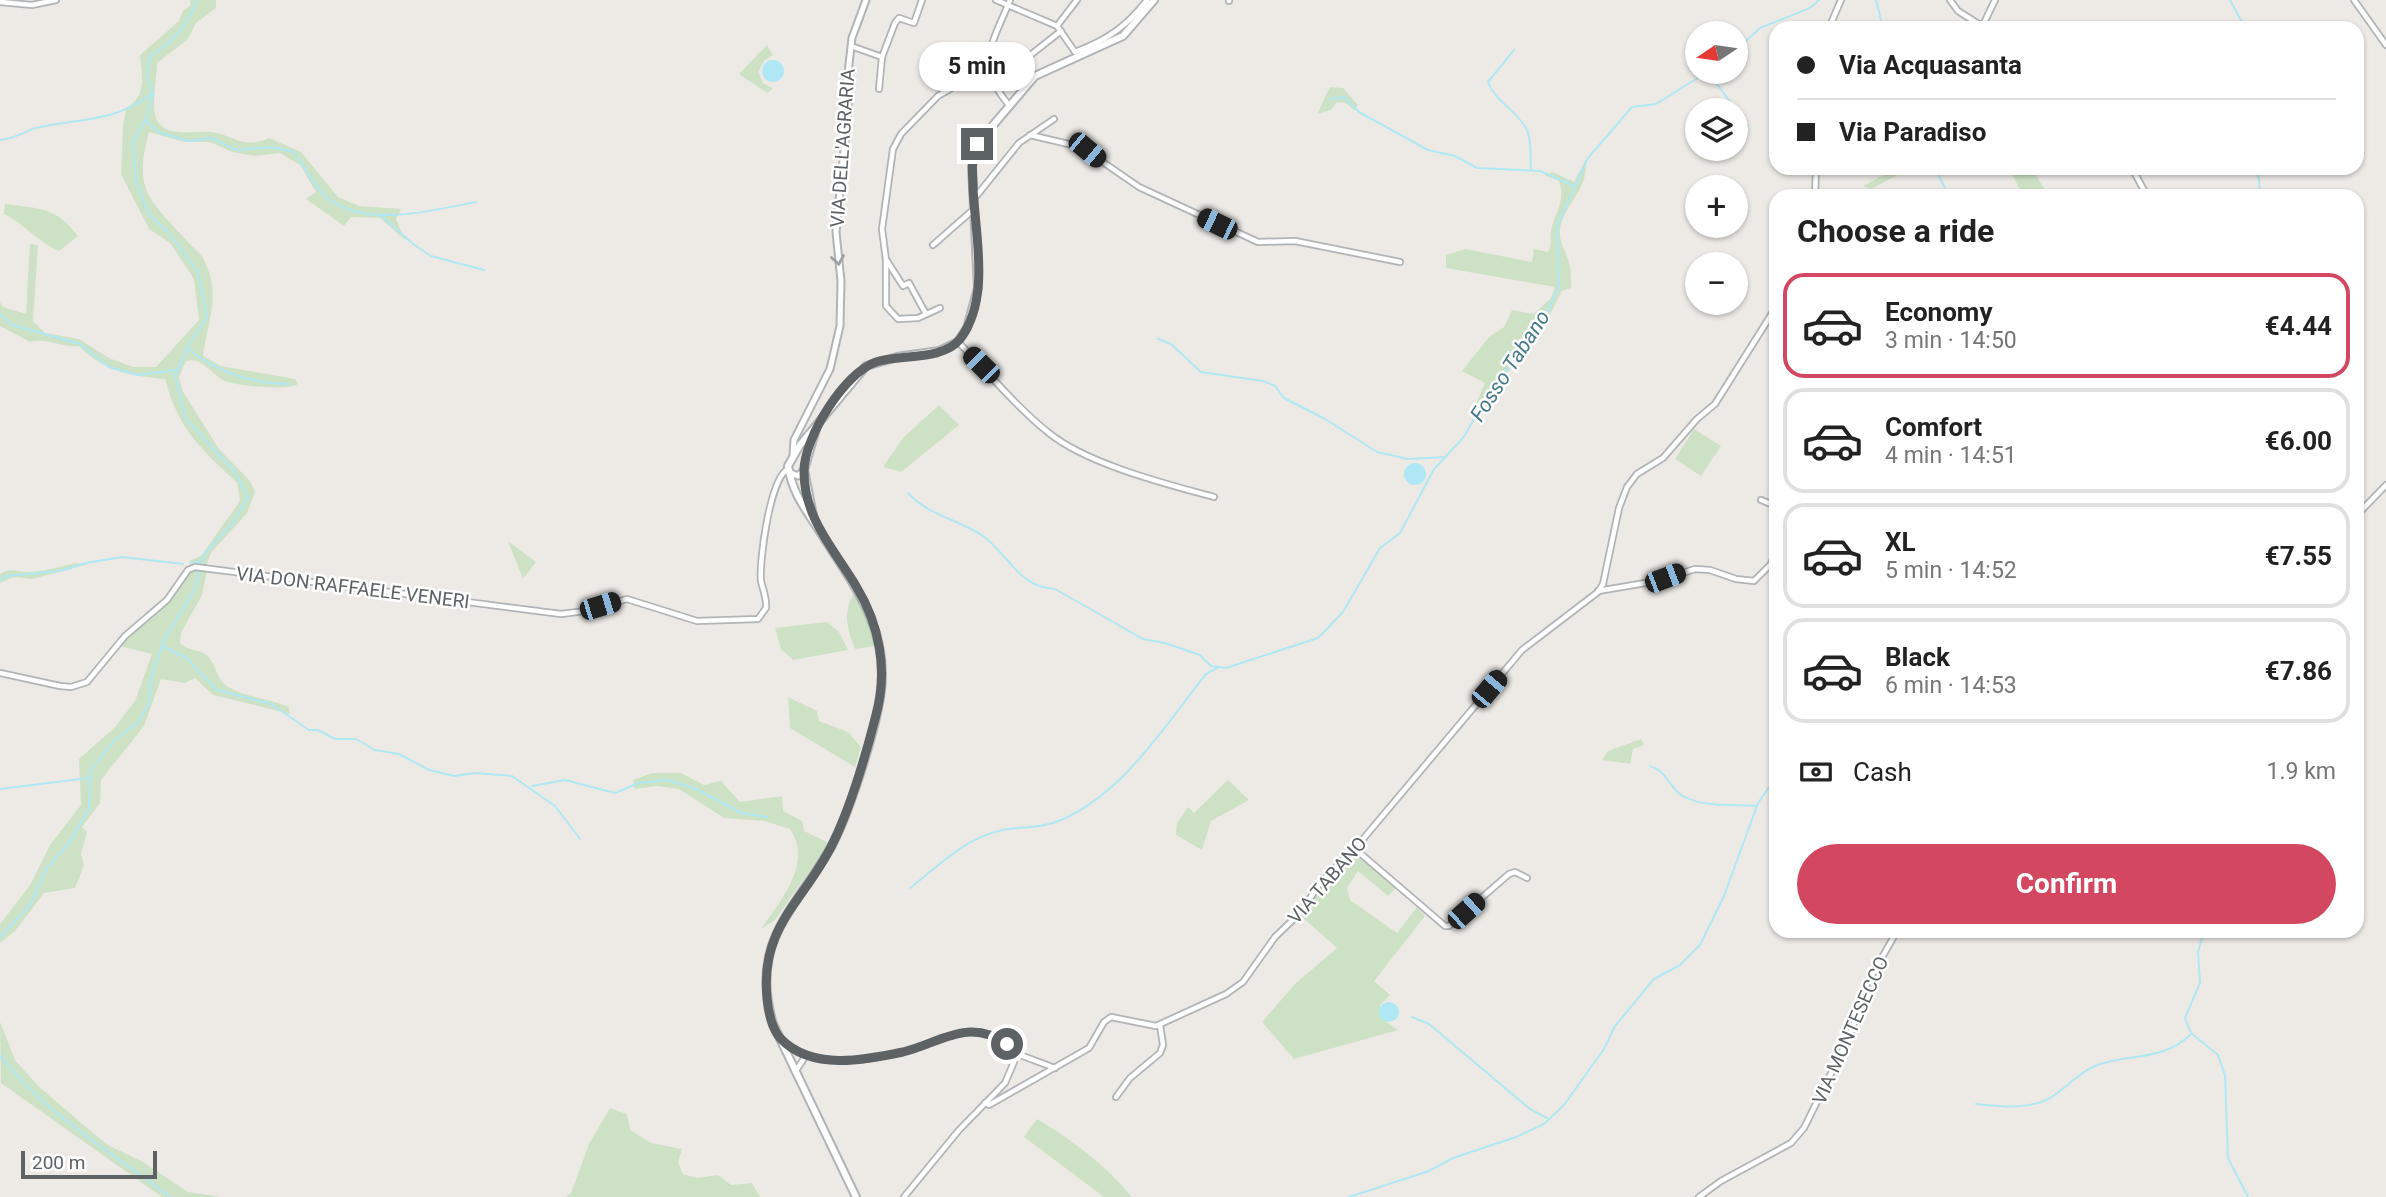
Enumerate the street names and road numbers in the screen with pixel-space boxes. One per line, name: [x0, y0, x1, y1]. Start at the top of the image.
street label: VIA DELL'AGRARIA: [825, 67, 860, 228]
street label: VIA DON RAFFAELE VENERI: [235, 562, 471, 613]
street label: VIA TABANO: [1283, 832, 1371, 929]
street label: VIA MONTESECCO: [1808, 953, 1893, 1108]

